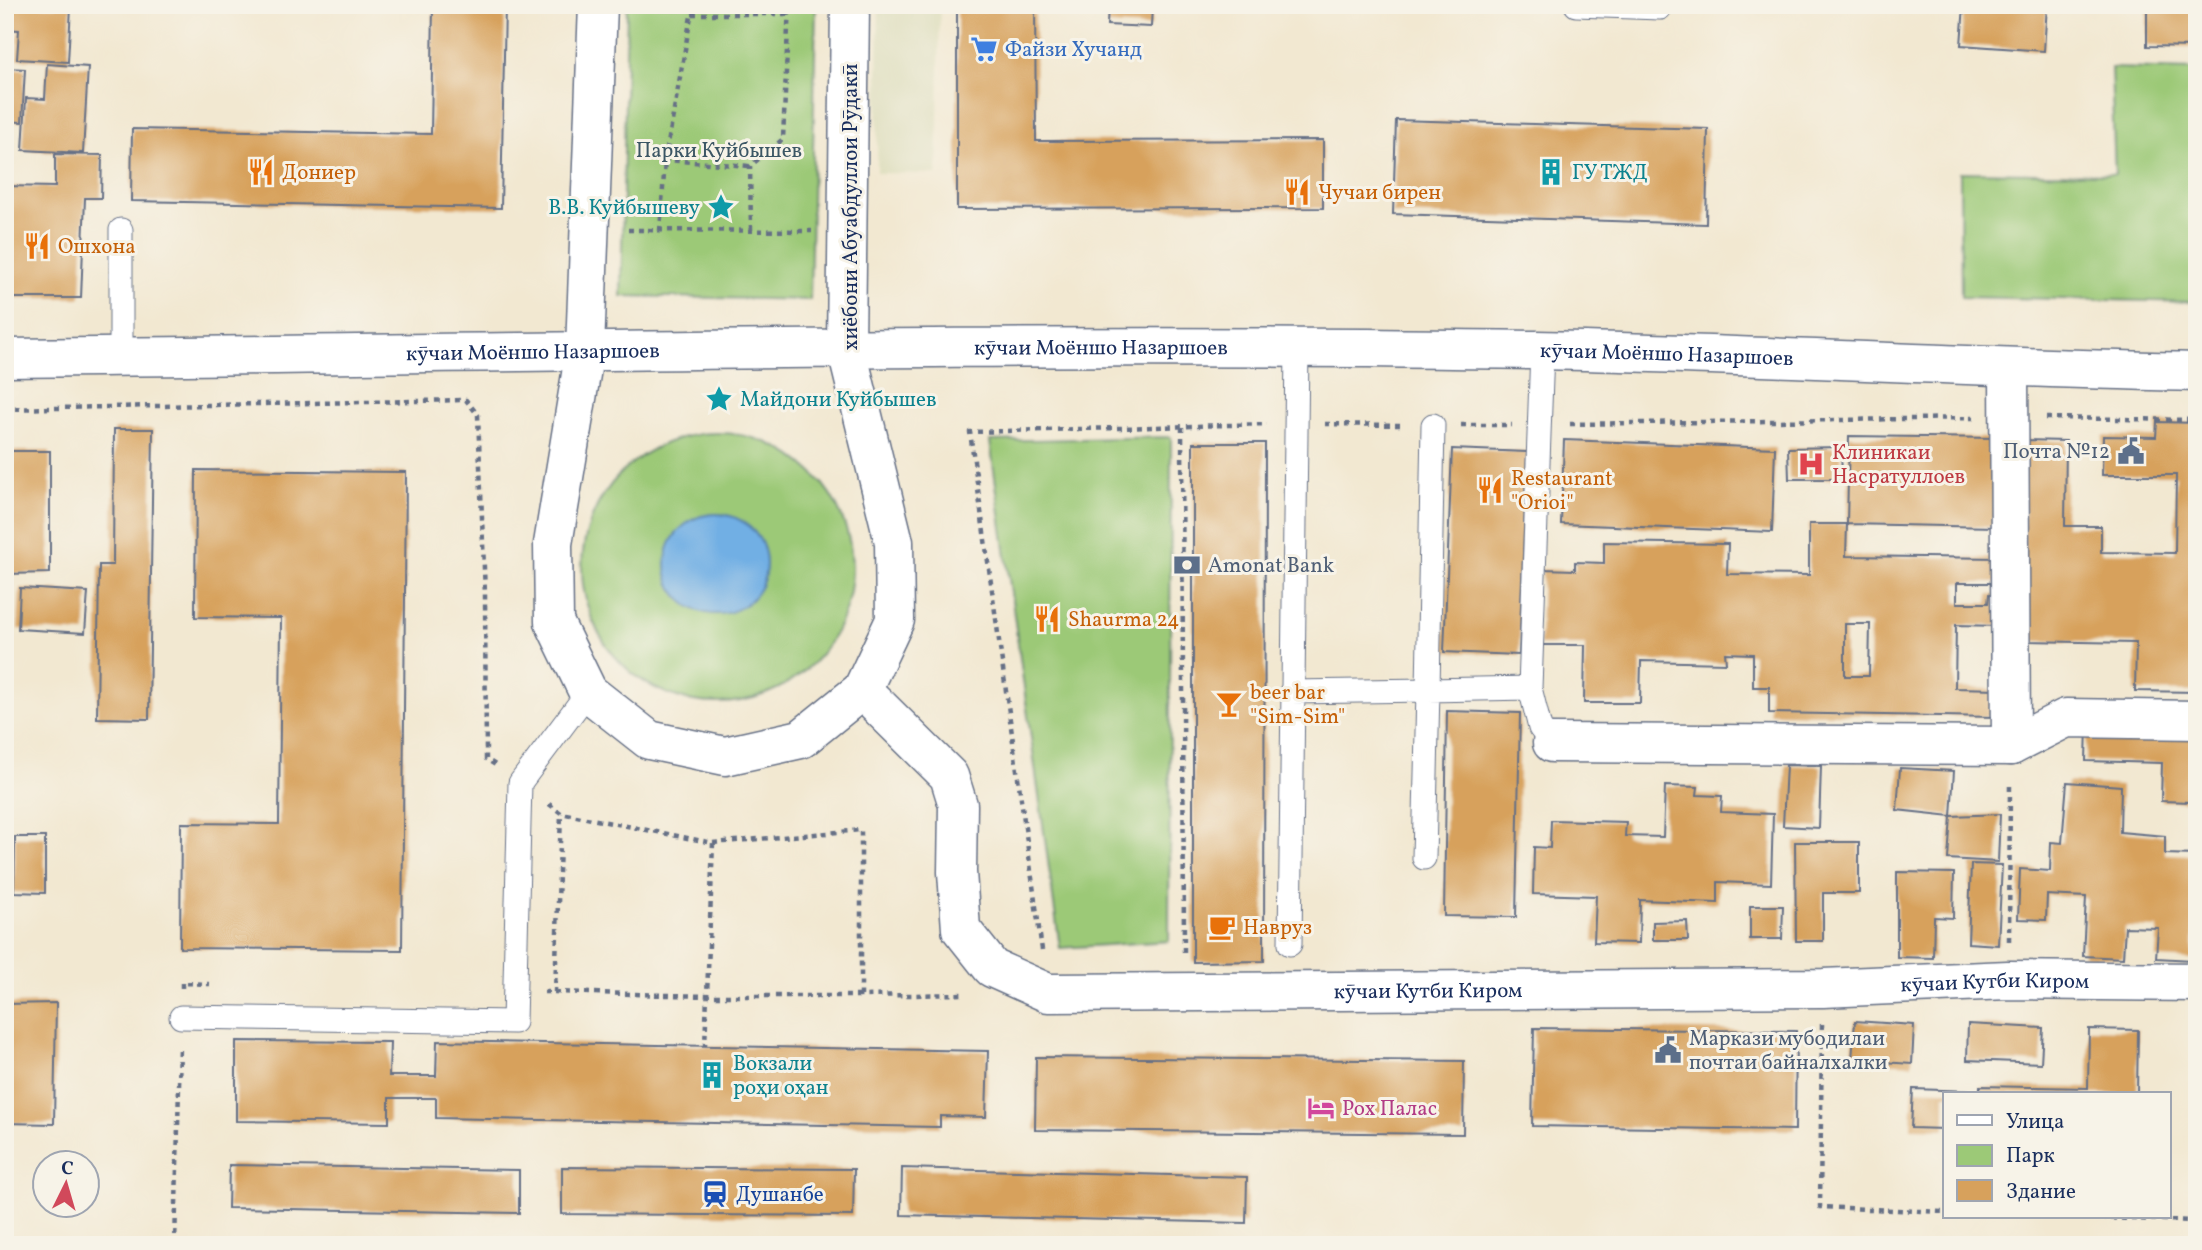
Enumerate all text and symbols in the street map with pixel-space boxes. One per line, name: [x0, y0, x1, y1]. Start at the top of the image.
supermarket icon: Файзи Хучанд: [969, 34, 999, 64]
place label: Файзи Хучанд: [1005, 36, 1142, 65]
street label: хиёбони Абуабдуллои Рӯдакӣ: [837, 63, 866, 351]
park label: Парки Куйбышев: [636, 137, 802, 166]
restaurant icon: Дониер: [246, 157, 276, 187]
building icon: ГУ ТЖД: [1536, 157, 1566, 187]
place label: Дониер: [282, 159, 356, 188]
place label: ГУ ТЖД: [1572, 159, 1648, 188]
restaurant icon: Чучаи бирен: [1282, 177, 1312, 207]
place label: Чучаи бирен: [1318, 179, 1441, 208]
place icon: В.В. Куйбышеву: [706, 192, 736, 222]
place label: В.В. Куйбышеву: [548, 194, 701, 223]
restaurant icon: Ошхона: [22, 231, 52, 261]
place label: Ошхона: [58, 233, 136, 262]
street label: кӯчаи Моёншо Назаршоев: [974, 334, 1228, 364]
street label: кӯчаи Моёншо Назаршоев: [406, 337, 660, 369]
street label: кӯчаи Моёншо Назаршоев: [1540, 337, 1794, 374]
place icon: Майдони Куйбышев: [704, 384, 734, 414]
place label: Майдони Куйбышев: [740, 386, 937, 415]
public building icon: Почта №12: [2116, 436, 2146, 466]
place label: Почта №12: [2003, 438, 2110, 467]
place label: Клиникаи Насратуллоев: [1832, 439, 1965, 492]
hospital icon: Клиникаи Насратуллоев: [1796, 449, 1826, 479]
place label: Restaurant "Orioi": [1511, 465, 1613, 518]
restaurant icon: Restaurant "Orioi": [1475, 475, 1505, 505]
bank icon: Amonat Bank: [1172, 550, 1202, 580]
place label: Amonat Bank: [1208, 552, 1335, 581]
restaurant icon: Shaurma 24: [1032, 604, 1062, 634]
place label: Shaurma 24: [1068, 606, 1180, 635]
place label: beer bar "Sim-Sim": [1250, 679, 1345, 732]
bar icon: beer bar "Sim-Sim": [1214, 689, 1244, 719]
cafe icon: Навруз: [1207, 912, 1237, 942]
place label: Навруз: [1243, 914, 1312, 943]
street label: кӯчаи Кутби Киром: [1900, 967, 2089, 1001]
street label: кӯчаи Кутби Киром: [1334, 977, 1522, 1007]
place label: Маркази мубодилаи почтаи байналхалки: [1689, 1025, 1888, 1078]
public building icon: Маркази мубодилаи почтаи байналхалки: [1653, 1035, 1683, 1065]
place label: Вокзали роҳи оҳан: [733, 1050, 829, 1103]
building icon: Вокзали роҳи оҳан: [697, 1060, 727, 1090]
legend: [1943, 1092, 2170, 1218]
hotel icon: Рох Палас: [1306, 1093, 1336, 1123]
place label: Рох Палас: [1342, 1095, 1437, 1124]
text: Улица: [2006, 1108, 2064, 1137]
text: Парк: [2006, 1142, 2055, 1171]
north arrow: [32, 1148, 102, 1218]
text: С: [60, 1156, 75, 1183]
text: Здание: [2006, 1178, 2076, 1207]
station icon: Душанбе: [700, 1179, 730, 1209]
place label: Душанбе: [736, 1181, 824, 1210]

